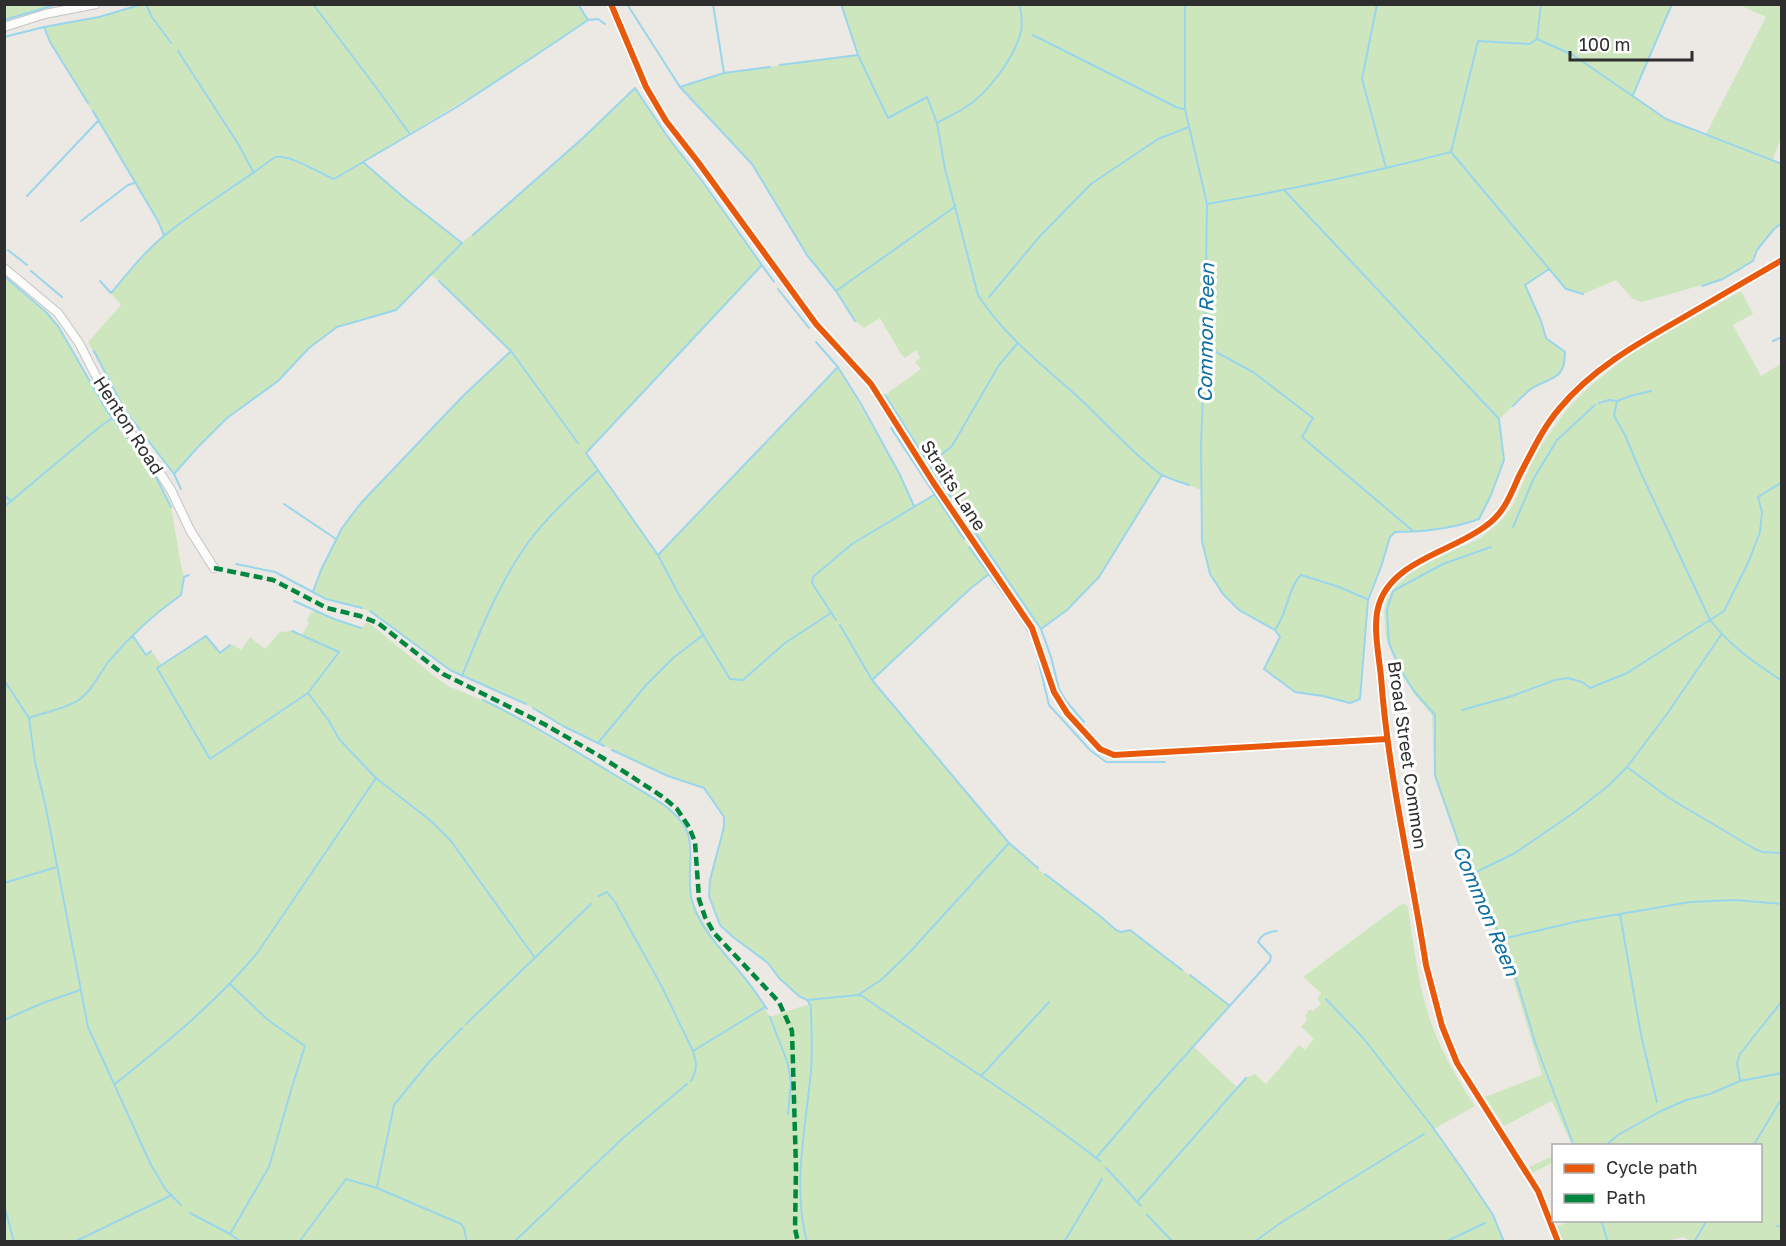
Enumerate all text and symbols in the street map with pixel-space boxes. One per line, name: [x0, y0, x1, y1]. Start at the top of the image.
scale bar: [1570, 24, 1692, 62]
text: 100 m: [1579, 33, 1630, 55]
water label: Common Reen: [1192, 263, 1218, 403]
street label: Henton Road: [89, 372, 169, 478]
street label: Straits Lane: [917, 436, 991, 534]
street label: Broad Street Common: [1384, 659, 1432, 851]
water label: Common Reen: [1449, 841, 1526, 979]
legend: [1552, 1144, 1762, 1222]
text: Cycle path: [1606, 1156, 1698, 1178]
text: Path: [1606, 1186, 1646, 1208]

